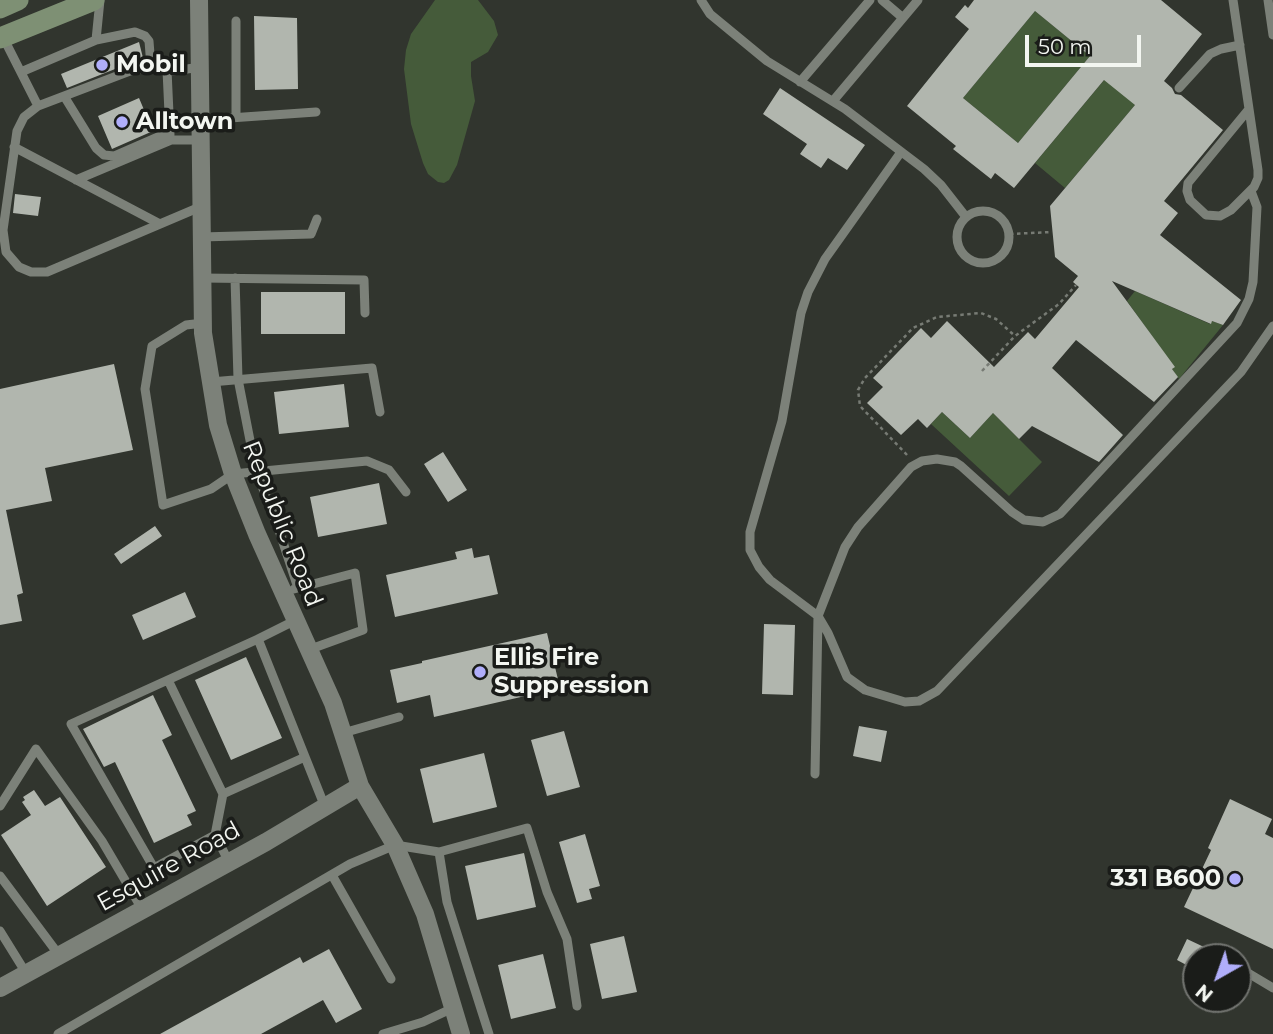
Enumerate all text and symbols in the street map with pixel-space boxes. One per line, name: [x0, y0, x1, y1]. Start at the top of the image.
scale bar: [1028, 21, 1144, 65]
text: 50 m: [1038, 34, 1092, 59]
place label: Mobil: [116, 51, 186, 79]
marker: Mobil: [94, 57, 110, 73]
place label: Alltown: [136, 108, 233, 136]
marker: Alltown: [114, 114, 130, 130]
street label: Republic Road: [236, 437, 328, 611]
place label: Ellis Fire Suppression: [494, 644, 649, 700]
marker: Ellis Fire Suppression: [472, 664, 488, 680]
street label: Esquire Road: [92, 816, 246, 918]
place label: 331 B600: [1110, 865, 1221, 893]
marker: 331 B600: [1227, 871, 1243, 887]
north arrow: [1182, 943, 1252, 1013]
text: N: [1191, 979, 1218, 1007]

